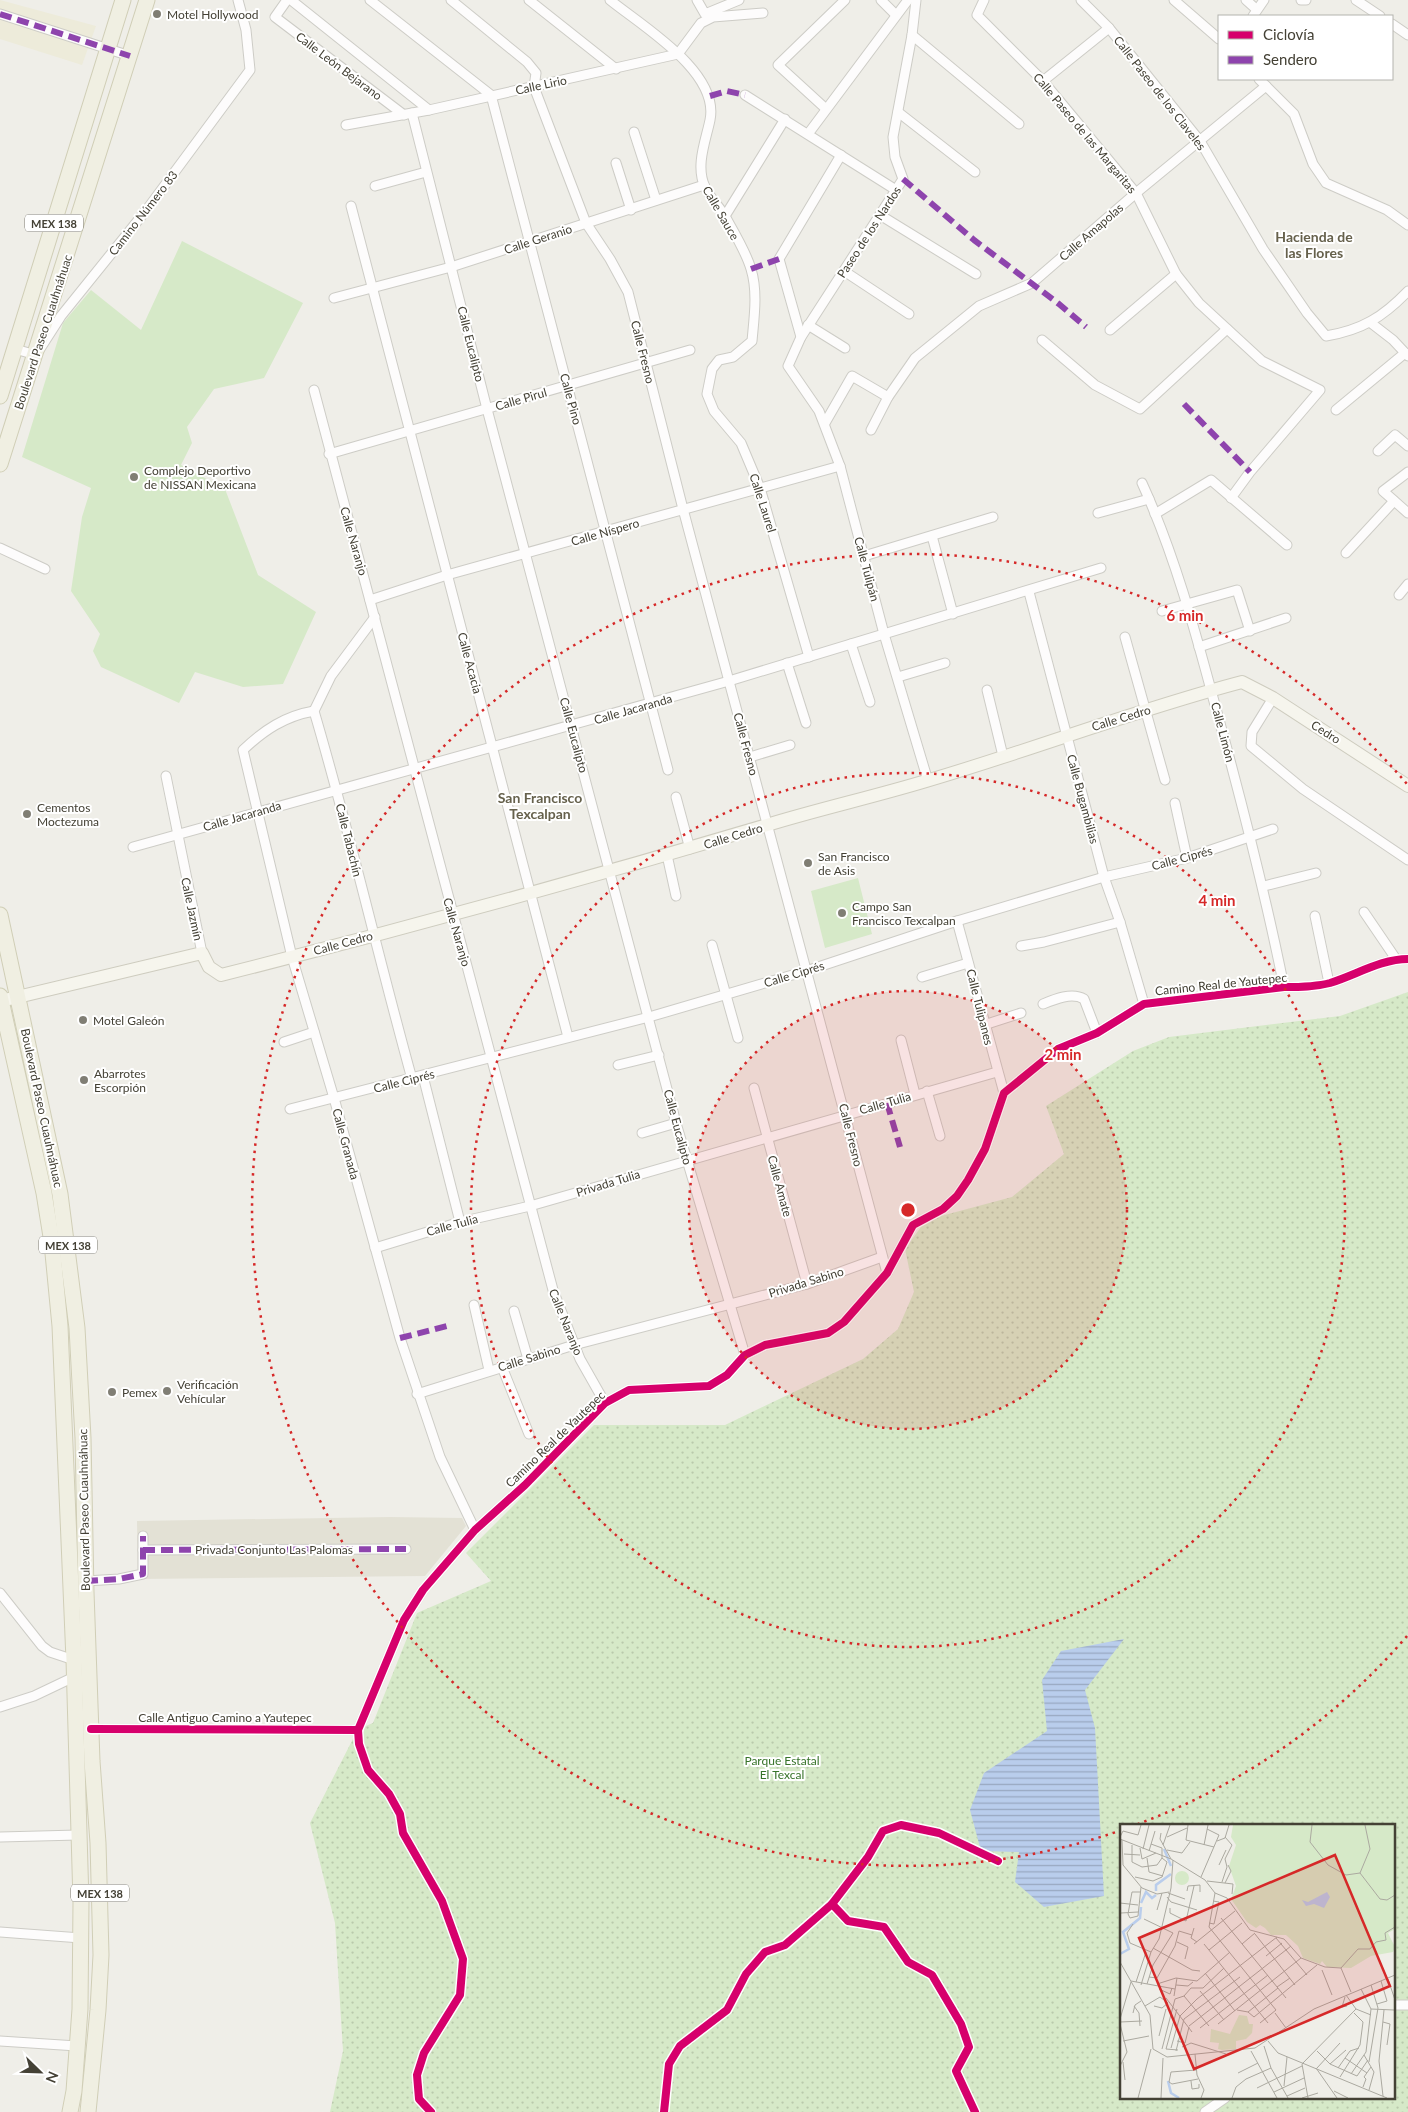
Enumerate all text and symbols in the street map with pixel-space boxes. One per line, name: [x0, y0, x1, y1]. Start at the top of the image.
place label: Motel Hollywood: [167, 7, 258, 22]
marker: Motel Hollywood: [151, 8, 163, 20]
legend: [1218, 15, 1393, 80]
text: Ciclovía: [1263, 25, 1314, 43]
street label: Calle León Bejarano: [293, 29, 385, 103]
street label: Calle Paseo de los Claveles: [1111, 33, 1209, 153]
text: Sendero: [1263, 50, 1317, 68]
street label: Calle Paseo de las Margaritas: [1030, 70, 1140, 196]
street label: Calle Lirio: [514, 72, 568, 98]
street label: Camino Número 83: [105, 168, 181, 258]
street label: Calle Sauce: [699, 183, 743, 243]
street label: Paseo de los Nardos: [834, 183, 904, 281]
street label: Calle Amapolas: [1056, 200, 1126, 264]
road number: MEX 138: [25, 214, 83, 232]
street label: Calle Geranio: [502, 221, 574, 257]
district label: Hacienda de las Flores: [1275, 228, 1353, 261]
street label: Boulevard Paseo Cuauhnáhuac: [11, 252, 75, 411]
street label: Calle Eucalipto: [454, 305, 488, 384]
street label: Calle Fresno: [628, 319, 658, 385]
street label: Calle Pino: [557, 372, 585, 427]
street label: Calle Pirul: [493, 384, 549, 414]
place label: Complejo Deportivo de NISSAN Mexicana: [144, 463, 256, 492]
marker: Complejo Deportivo de NISSAN Mexicana: [128, 471, 140, 483]
street label: Calle Laurel: [746, 472, 780, 534]
street label: Calle Naranjo: [337, 505, 371, 577]
street label: Calle Níspero: [569, 515, 641, 549]
street label: Calle Tulipán: [851, 535, 883, 603]
text: 6 min: [1166, 606, 1204, 624]
street label: Calle Acacia: [455, 631, 485, 695]
street label: Calle Jacaranda: [592, 691, 674, 727]
street label: Calle Eucalipto: [557, 696, 591, 775]
street label: Calle Limón: [1208, 700, 1238, 764]
street label: Calle Cedro: [1090, 702, 1153, 734]
street label: Calle Fresno: [730, 711, 762, 777]
street label: Cedro: [1309, 717, 1344, 747]
street label: Calle Bugambilias: [1064, 753, 1102, 845]
district label: San Francisco Texcalpan: [498, 789, 582, 822]
street label: Calle Jacaranda: [201, 798, 283, 834]
place label: Cementos Moctezuma: [37, 800, 99, 829]
street label: Calle Tabachín: [333, 802, 365, 878]
marker: Cementos Moctezuma: [21, 808, 33, 820]
street label: Calle Cedro: [702, 820, 765, 852]
street label: Calle Ciprés: [1150, 843, 1214, 873]
place label: San Francisco de Asis: [818, 849, 890, 878]
marker: San Francisco de Asis: [802, 857, 814, 869]
street label: Calle Jazmín: [178, 876, 206, 942]
text: 4 min: [1198, 891, 1236, 909]
street label: Calle Naranjo: [440, 896, 474, 968]
place label: Campo San Francisco Texcalpan: [852, 899, 956, 928]
marker: Campo San Francisco Texcalpan: [836, 907, 848, 919]
street label: Calle Cedro: [312, 928, 375, 958]
street label: Calle Ciprés: [762, 958, 826, 990]
street label: Calle Tulipanes: [963, 967, 997, 1047]
street label: Camino Real de Yautepec: [1154, 970, 1288, 998]
place label: Motel Galeón: [93, 1013, 165, 1028]
marker: Motel Galeón: [77, 1014, 89, 1026]
street label: Boulevard Paseo Cuauhnáhuac: [18, 1027, 66, 1189]
text: 2 min: [1044, 1045, 1082, 1063]
place label: Abarrotes Escorpión: [94, 1066, 146, 1095]
street label: Calle Ciprés: [372, 1066, 436, 1096]
marker: Abarrotes Escorpión: [78, 1074, 90, 1086]
street label: Calle Eucalipto: [661, 1088, 695, 1167]
street label: Calle Tulia: [858, 1088, 913, 1117]
street label: Calle Fresno: [836, 1102, 866, 1168]
street label: Calle Granada: [329, 1107, 363, 1181]
street label: Calle Amate: [765, 1154, 795, 1218]
street label: Privada Tulia: [574, 1166, 642, 1200]
centre of rings: [899, 1201, 917, 1219]
street label: Calle Tulia: [425, 1211, 480, 1239]
road number: MEX 138: [39, 1236, 97, 1254]
street label: Privada Sabino: [767, 1263, 845, 1301]
street label: Calle Naranjo: [546, 1286, 586, 1358]
street label: Calle Sabino: [496, 1341, 562, 1375]
place label: Verificación Vehícular: [177, 1377, 238, 1406]
place label: Pemex: [122, 1385, 157, 1400]
marker: Verificación Vehícular: [161, 1385, 173, 1397]
marker: Pemex: [106, 1386, 118, 1398]
street label: Camino Real de Yautepec: [502, 1387, 608, 1490]
street label: Boulevard Paseo Cuauhnáhuac: [75, 1429, 93, 1591]
street label: Privada Conjunto Las Palomas: [195, 1542, 353, 1557]
street label: Calle Antiguo Camino a Yautepec: [138, 1710, 312, 1725]
park label: Parque Estatal El Texcal: [744, 1753, 820, 1782]
inset map: [1120, 1824, 1396, 2100]
road number: MEX 138: [71, 1885, 129, 1902]
north arrow: [15, 2047, 65, 2097]
text: N: [42, 2069, 62, 2086]

